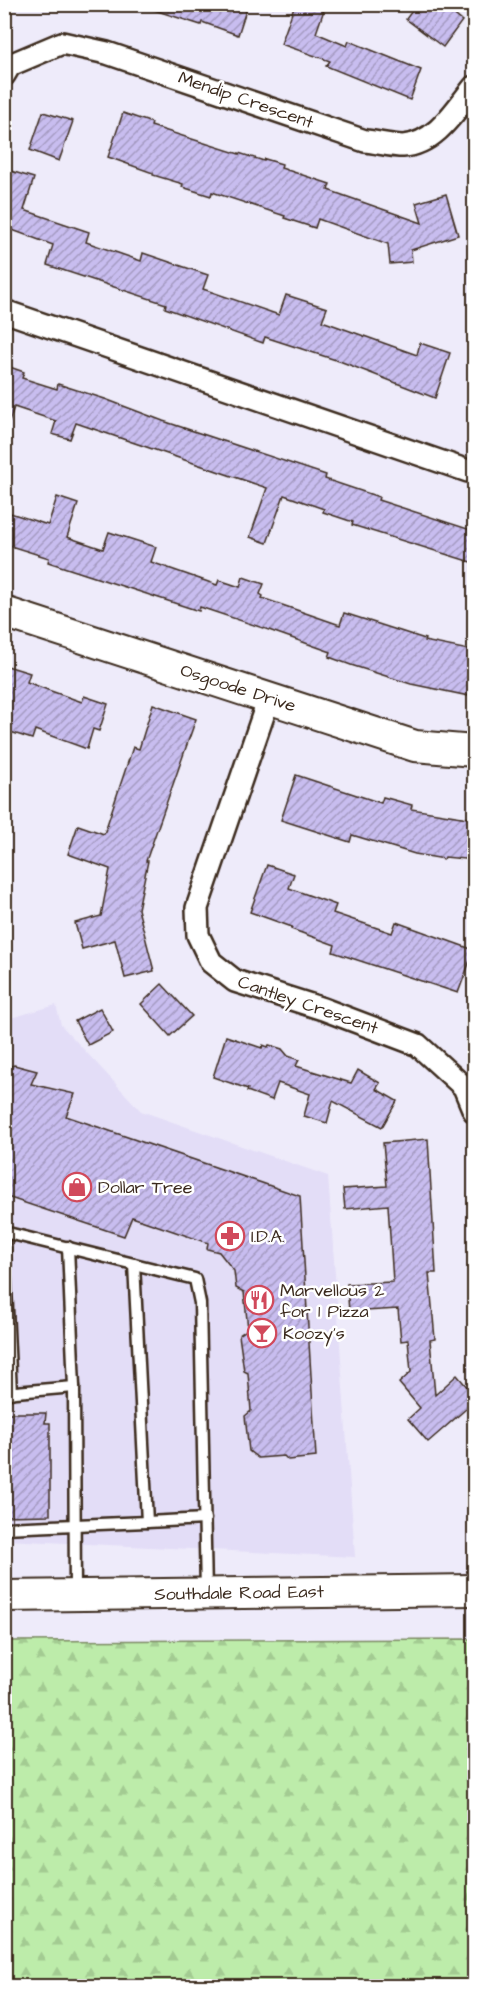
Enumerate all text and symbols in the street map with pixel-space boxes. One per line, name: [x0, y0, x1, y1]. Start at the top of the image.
street label: Mendip Crescent: [175, 65, 318, 135]
street label: Osgoode Drive: [177, 658, 299, 719]
street label: Cantley Crescent: [234, 969, 382, 1042]
shop icon: Dollar Tree: [61, 1171, 93, 1203]
place label: Dollar Tree: [98, 1175, 193, 1200]
pharmacy icon: I.D.A.: [214, 1220, 246, 1252]
place label: I.D.A.: [251, 1224, 285, 1249]
place label: Marvellous 2 for 1 Pizza: [280, 1278, 385, 1324]
restaurant icon: Marvellous 2 for 1 Pizza: [243, 1284, 275, 1316]
bar icon: Koozy's: [246, 1317, 278, 1349]
place label: Koozy's: [283, 1321, 345, 1347]
street label: Southdale Road East: [154, 1579, 325, 1607]

